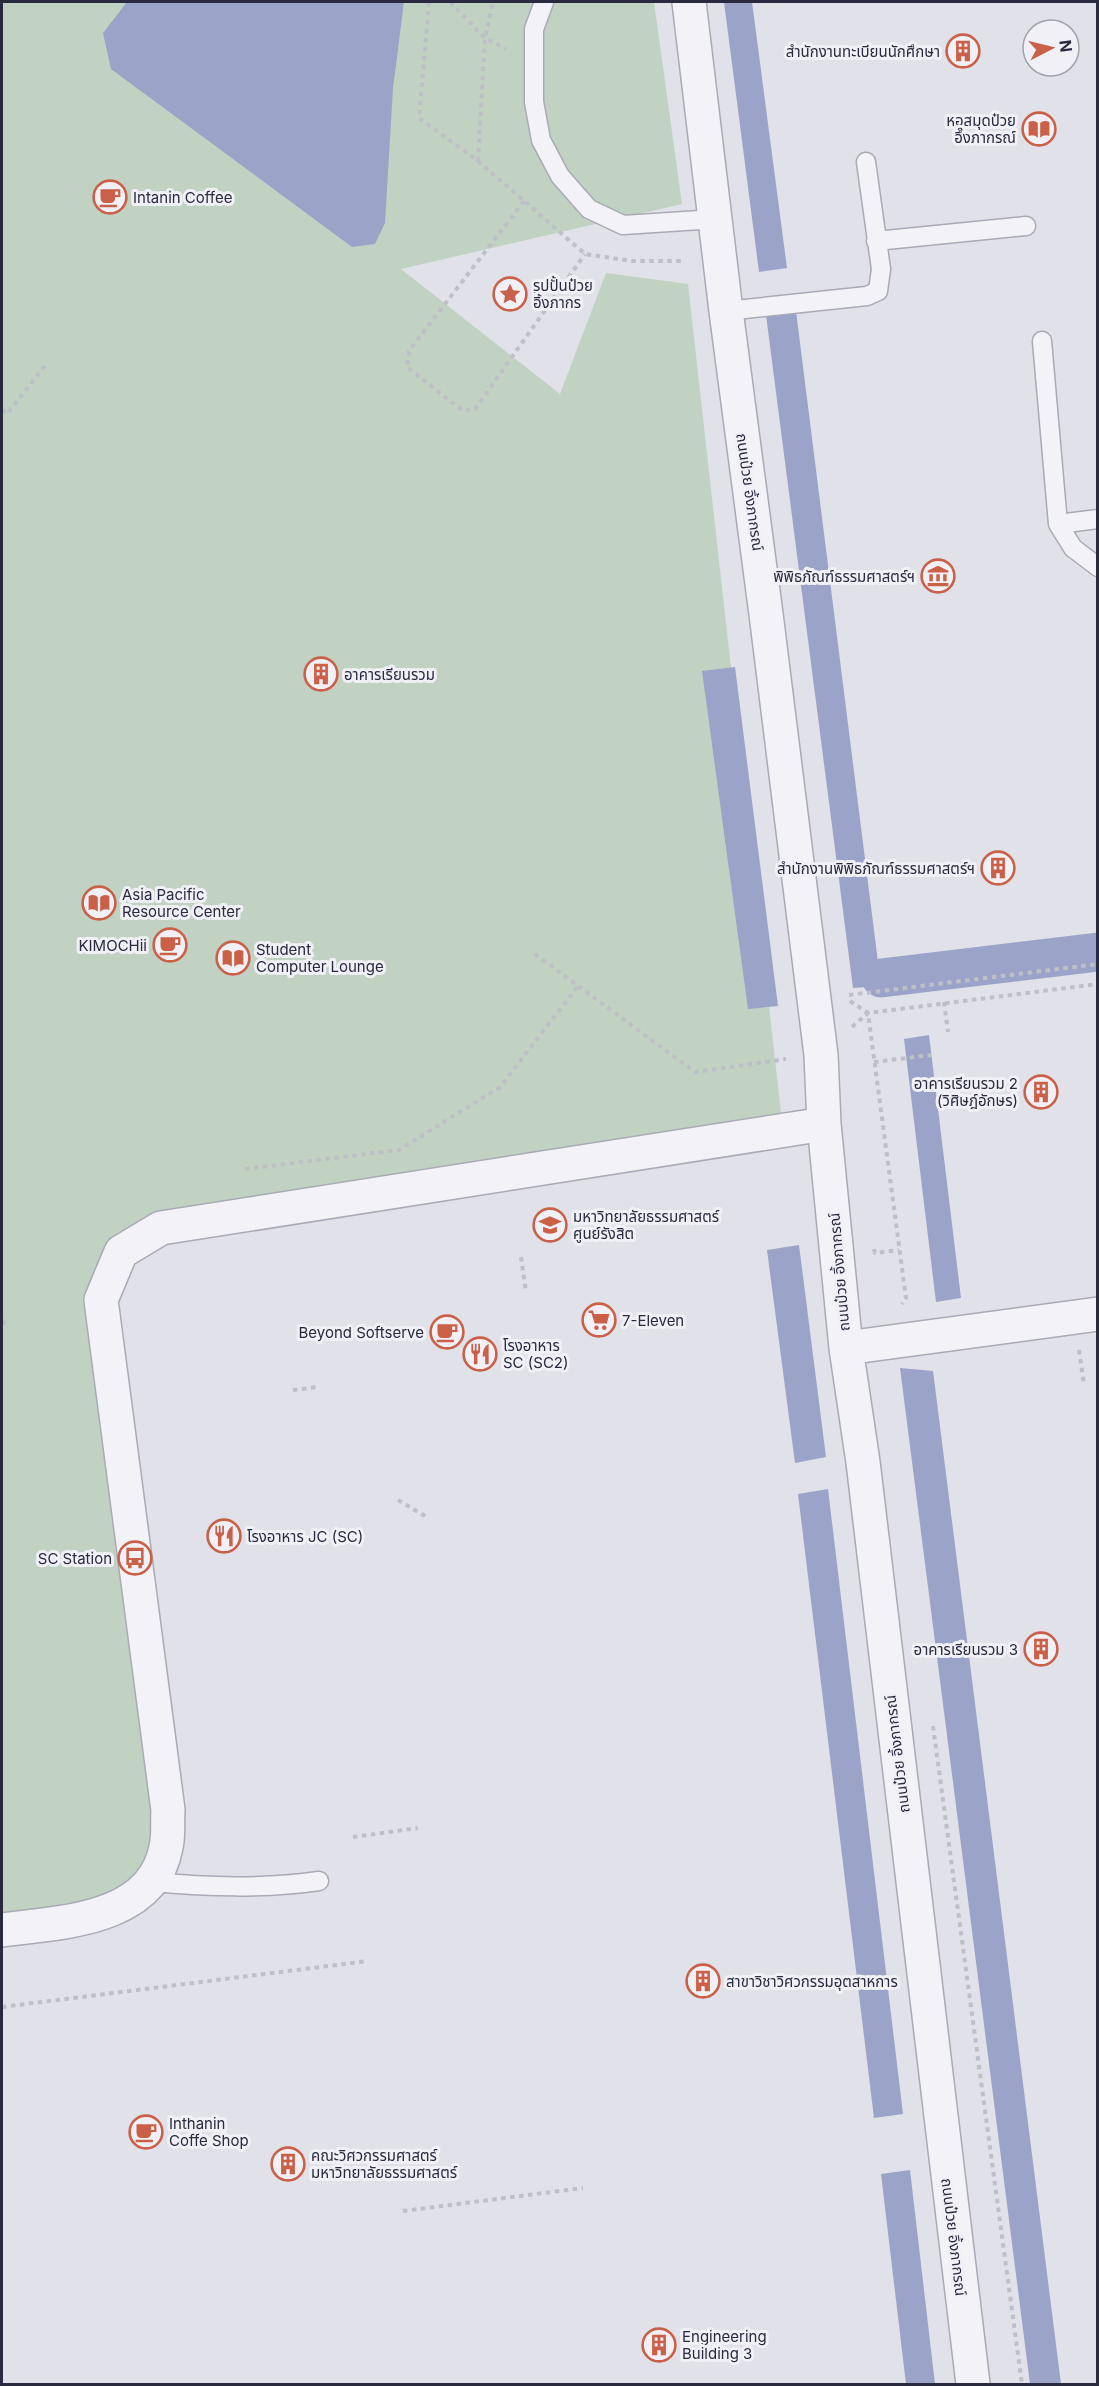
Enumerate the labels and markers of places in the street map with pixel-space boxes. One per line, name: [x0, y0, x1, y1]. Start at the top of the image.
building icon: สำนักงานทะเบียนนักศึกษา: [945, 33, 981, 69]
place label: สำนักงานทะเบียนนักศึกษา: [786, 42, 940, 61]
place label: หอสมุดป๋วย อึ๊งภากรณ์: [946, 111, 1016, 147]
library icon: หอสมุดป๋วย อึ๊งภากรณ์: [1021, 111, 1057, 147]
cafe icon: Intanin Coffee: [92, 179, 128, 215]
place label: Intanin Coffee: [133, 188, 232, 207]
place label: รูปปั้นป๋วย อิ้งภากร: [533, 275, 593, 312]
place icon: รูปปั้นป๋วย อิ้งภากร: [492, 276, 528, 312]
museum icon: พิพิธภัณฑ์ธรรมศาสตร์ฯ: [920, 558, 956, 594]
place label: พิพิธภัณฑ์ธรรมศาสตร์ฯ: [773, 567, 915, 586]
building icon: อาคารเรียนรวม: [303, 656, 339, 692]
place label: อาคารเรียนรวม: [344, 665, 435, 684]
building icon: สำนักงานพิพิธภัณฑ์ธรรมศาสตร์ฯ: [980, 850, 1016, 886]
place label: สำนักงานพิพิธภัณฑ์ธรรมศาสตร์ฯ: [777, 859, 975, 878]
library icon: Asia Pacific Resource Center: [81, 885, 117, 921]
place label: Asia Pacific Resource Center: [122, 885, 241, 921]
cafe icon: KIMOCHii: [152, 927, 188, 963]
place label: KIMOCHii: [79, 936, 147, 955]
library icon: Student Computer Lounge: [215, 940, 251, 976]
place label: Student Computer Lounge: [256, 940, 384, 976]
place label: อาคารเรียนรวม 2 (วิศิษฎ์อักษร): [914, 1074, 1018, 1110]
building icon: อาคารเรียนรวม 2 (วิศิษฎ์อักษร): [1023, 1074, 1059, 1110]
school or university icon: มหาวิทยาลัยธรรมศาสตร์ ศูนย์รังสิต: [532, 1207, 568, 1243]
place label: มหาวิทยาลัยธรรมศาสตร์ ศูนย์รังสิต: [573, 1207, 720, 1243]
supermarket icon: 7-Eleven: [581, 1302, 617, 1338]
place label: 7-Eleven: [622, 1311, 684, 1330]
cafe icon: Beyond Softserve: [429, 1314, 465, 1350]
place label: Beyond Softserve: [298, 1323, 424, 1342]
restaurant icon: โรงอาหาร SC (SC2): [462, 1336, 498, 1372]
place label: โรงอาหาร SC (SC2): [503, 1336, 568, 1372]
restaurant icon: โรงอาหาร JC (SC): [206, 1518, 242, 1554]
place label: โรงอาหาร JC (SC): [247, 1527, 363, 1546]
bus stop icon: SC Station: [117, 1540, 153, 1576]
place label: SC Station: [38, 1549, 112, 1568]
building icon: อาคารเรียนรวม 3: [1023, 1631, 1059, 1667]
place label: อาคารเรียนรวม 3: [914, 1640, 1018, 1659]
building icon: สาขาวิชาวิศวกรรมอุตสาหการ: [685, 1963, 721, 1999]
place label: สาขาวิชาวิศวกรรมอุตสาหการ: [726, 1972, 898, 1991]
cafe icon: Inthanin Coffe Shop: [128, 2114, 164, 2150]
place label: Inthanin Coffe Shop: [169, 2114, 249, 2150]
building icon: คณะวิศวกรรมศาสตร์ มหาวิทยาลัยธรรมศาสตร์: [270, 2146, 306, 2182]
place label: คณะวิศวกรรมศาสตร์ มหาวิทยาลัยธรรมศาสตร์: [311, 2146, 458, 2182]
building icon: Engineering Building 3: [641, 2327, 677, 2363]
place label: Engineering Building 3: [682, 2327, 767, 2363]

